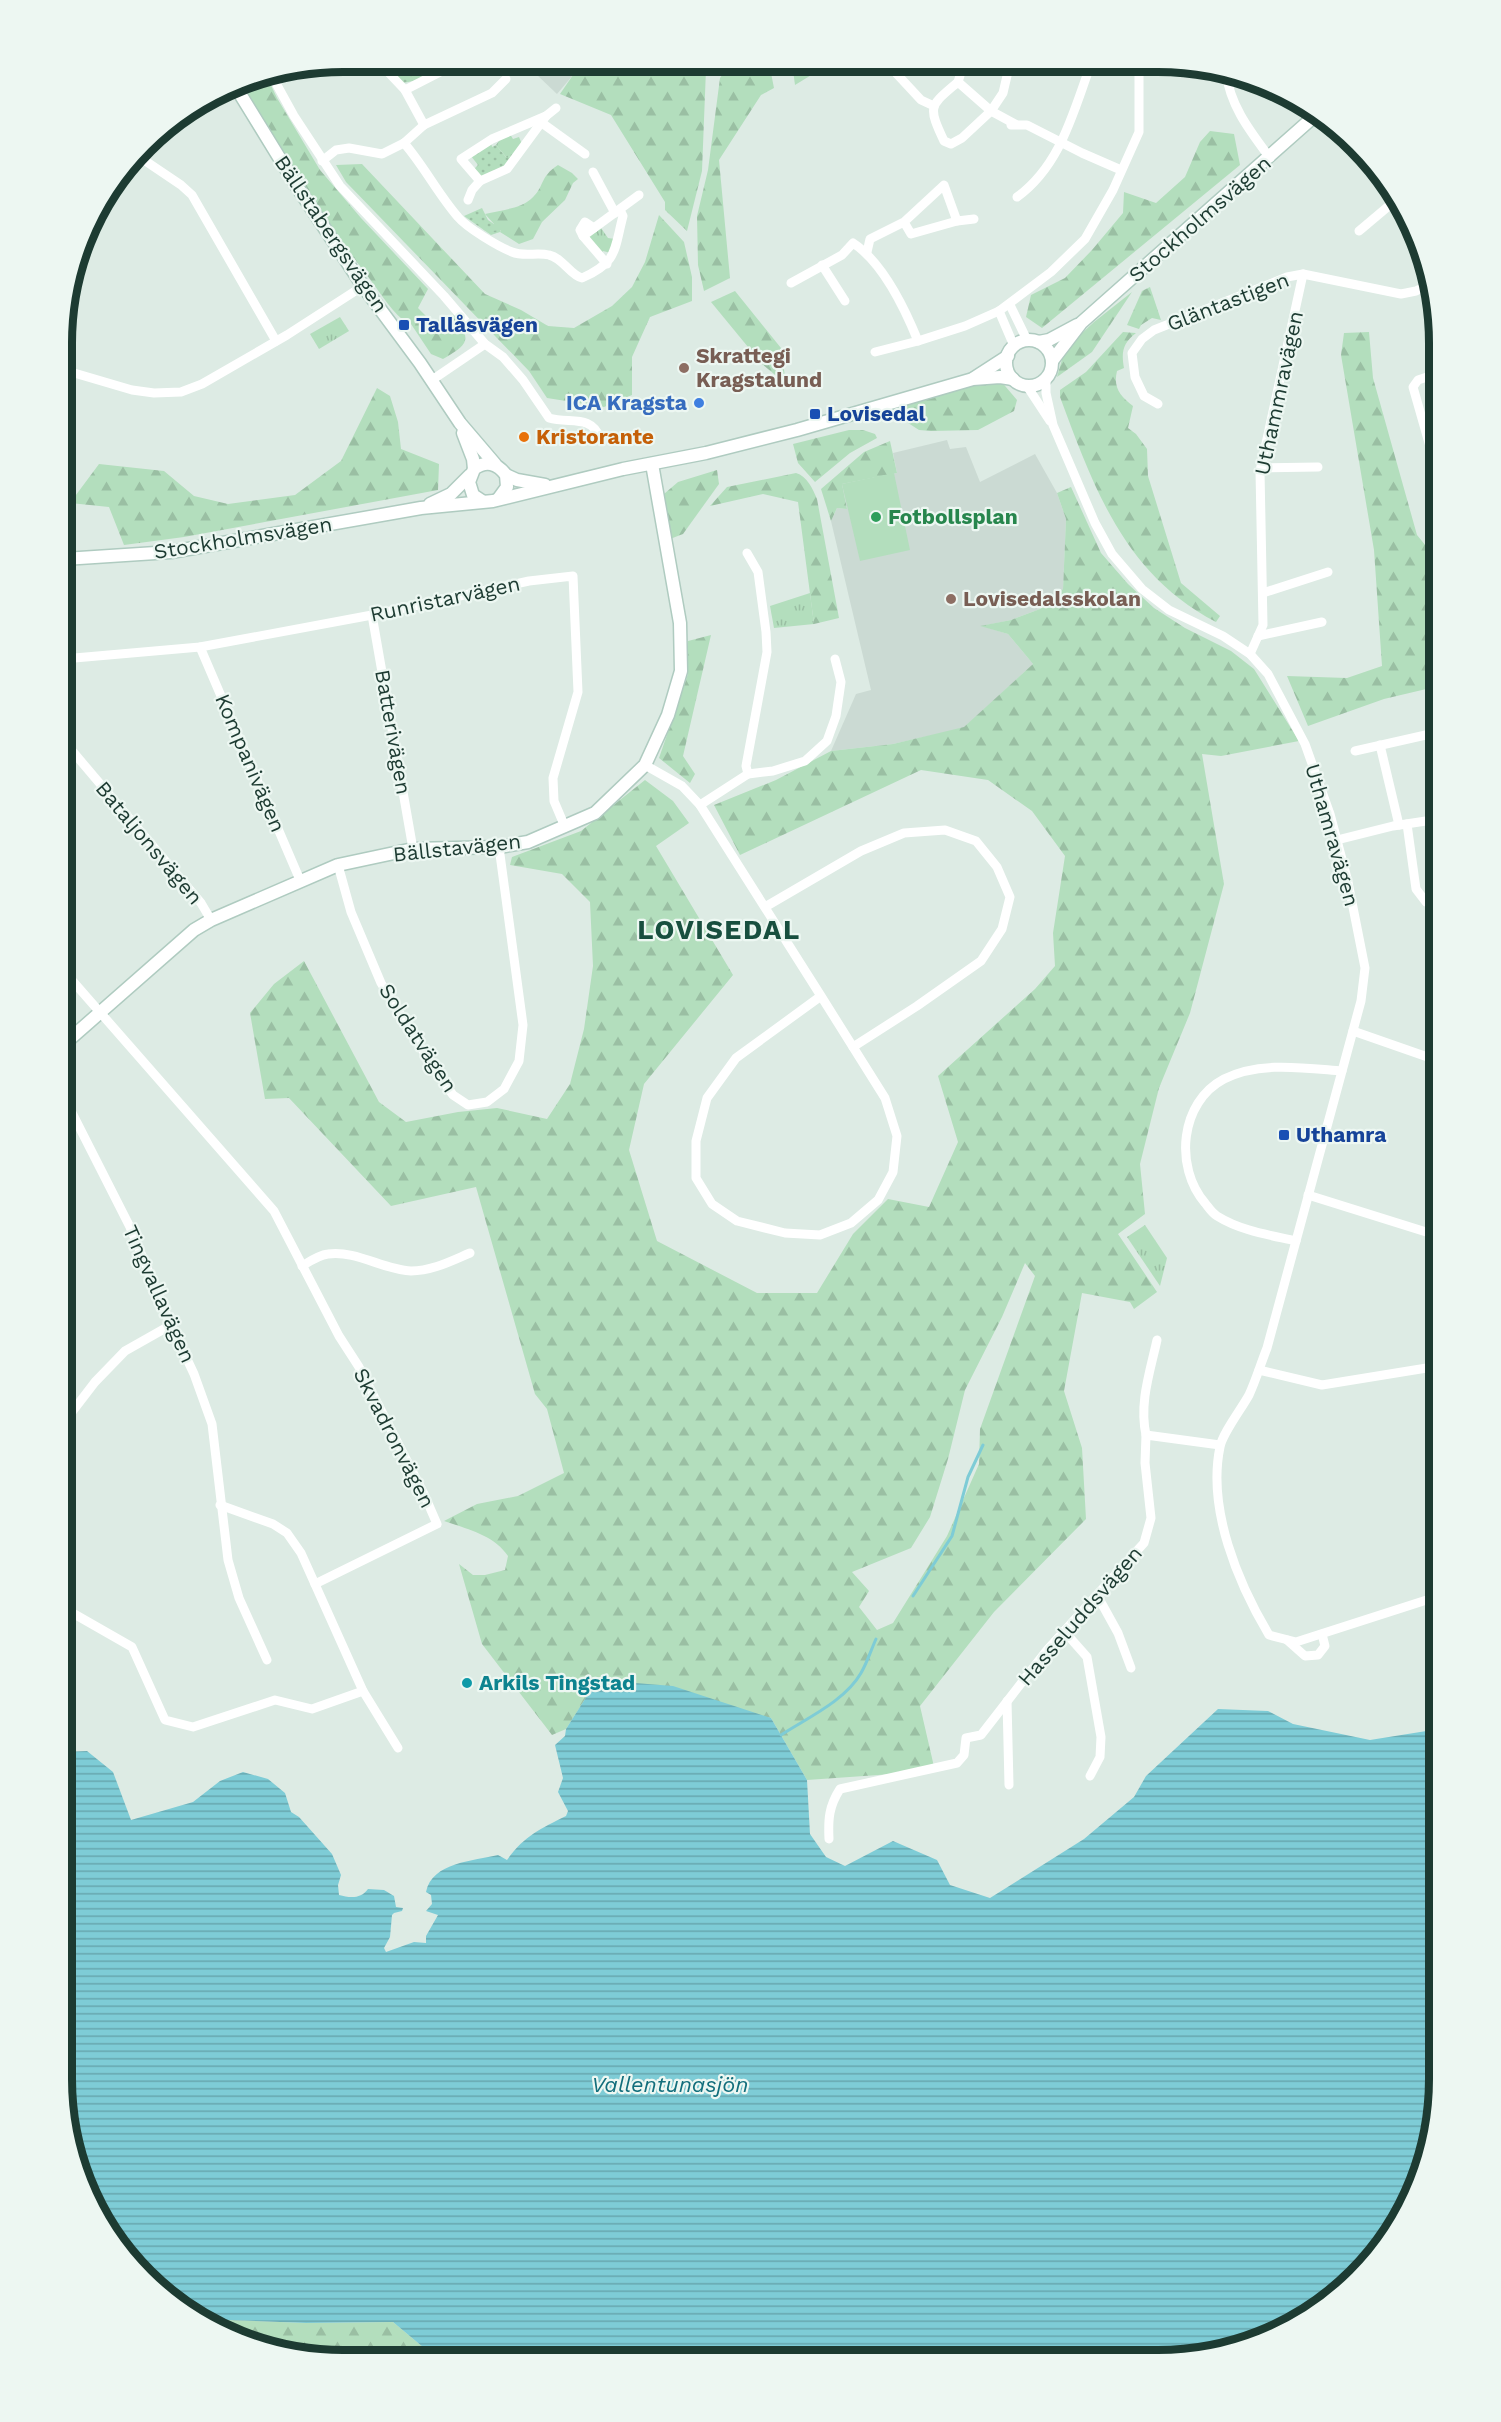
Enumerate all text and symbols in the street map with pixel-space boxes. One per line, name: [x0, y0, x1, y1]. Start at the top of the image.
street label: Bällstabergsvägen: [270, 150, 393, 317]
street label: Stockholmsvägen: [1123, 150, 1276, 287]
street label: Gläntastigen: [1163, 267, 1292, 336]
street label: Uthammravägen: [1249, 309, 1308, 477]
place label: Tallåsvägen: [416, 312, 538, 337]
marker: Tallåsvägen: [397, 318, 411, 332]
place label: Skrattegi Kragstalund: [696, 343, 822, 392]
marker: Skrattegi Kragstalund: [677, 361, 691, 375]
place label: ICA Kragsta: [566, 390, 688, 415]
marker: ICA Kragsta: [692, 396, 706, 410]
place label: Lovisedal: [827, 401, 925, 426]
marker: Lovisedal: [808, 407, 822, 421]
place label: Kristorante: [536, 424, 654, 449]
marker: Kristorante: [517, 430, 531, 444]
place label: Fotbollsplan: [888, 504, 1018, 529]
marker: Fotbollsplan: [869, 510, 883, 524]
street label: Stockholmsvägen: [152, 511, 334, 564]
street label: Runristarvägen: [367, 570, 522, 627]
place label: Lovisedalsskolan: [963, 586, 1141, 611]
marker: Lovisedalsskolan: [944, 592, 958, 606]
street label: Batterivägen: [370, 667, 417, 796]
street label: Kompanivägen: [210, 690, 291, 836]
street label: Uthamravägen: [1300, 761, 1365, 909]
street label: Bataljonsvägen: [91, 776, 208, 909]
street label: Bällstavägen: [392, 828, 522, 867]
district label: LOVISEDAL: [637, 914, 801, 946]
street label: Soldatvägen: [374, 979, 463, 1097]
place label: Uthamra: [1296, 1122, 1387, 1147]
marker: Uthamra: [1277, 1128, 1291, 1142]
street label: Tingvallavägen: [118, 1221, 201, 1366]
street label: Skvadronvägen: [348, 1364, 440, 1512]
street label: Hasseluddsvägen: [1012, 1541, 1147, 1691]
place label: Arkils Tingstad: [479, 1670, 635, 1695]
marker: Arkils Tingstad: [460, 1676, 474, 1690]
water label: Vallentunasjön: [591, 2072, 749, 2097]

